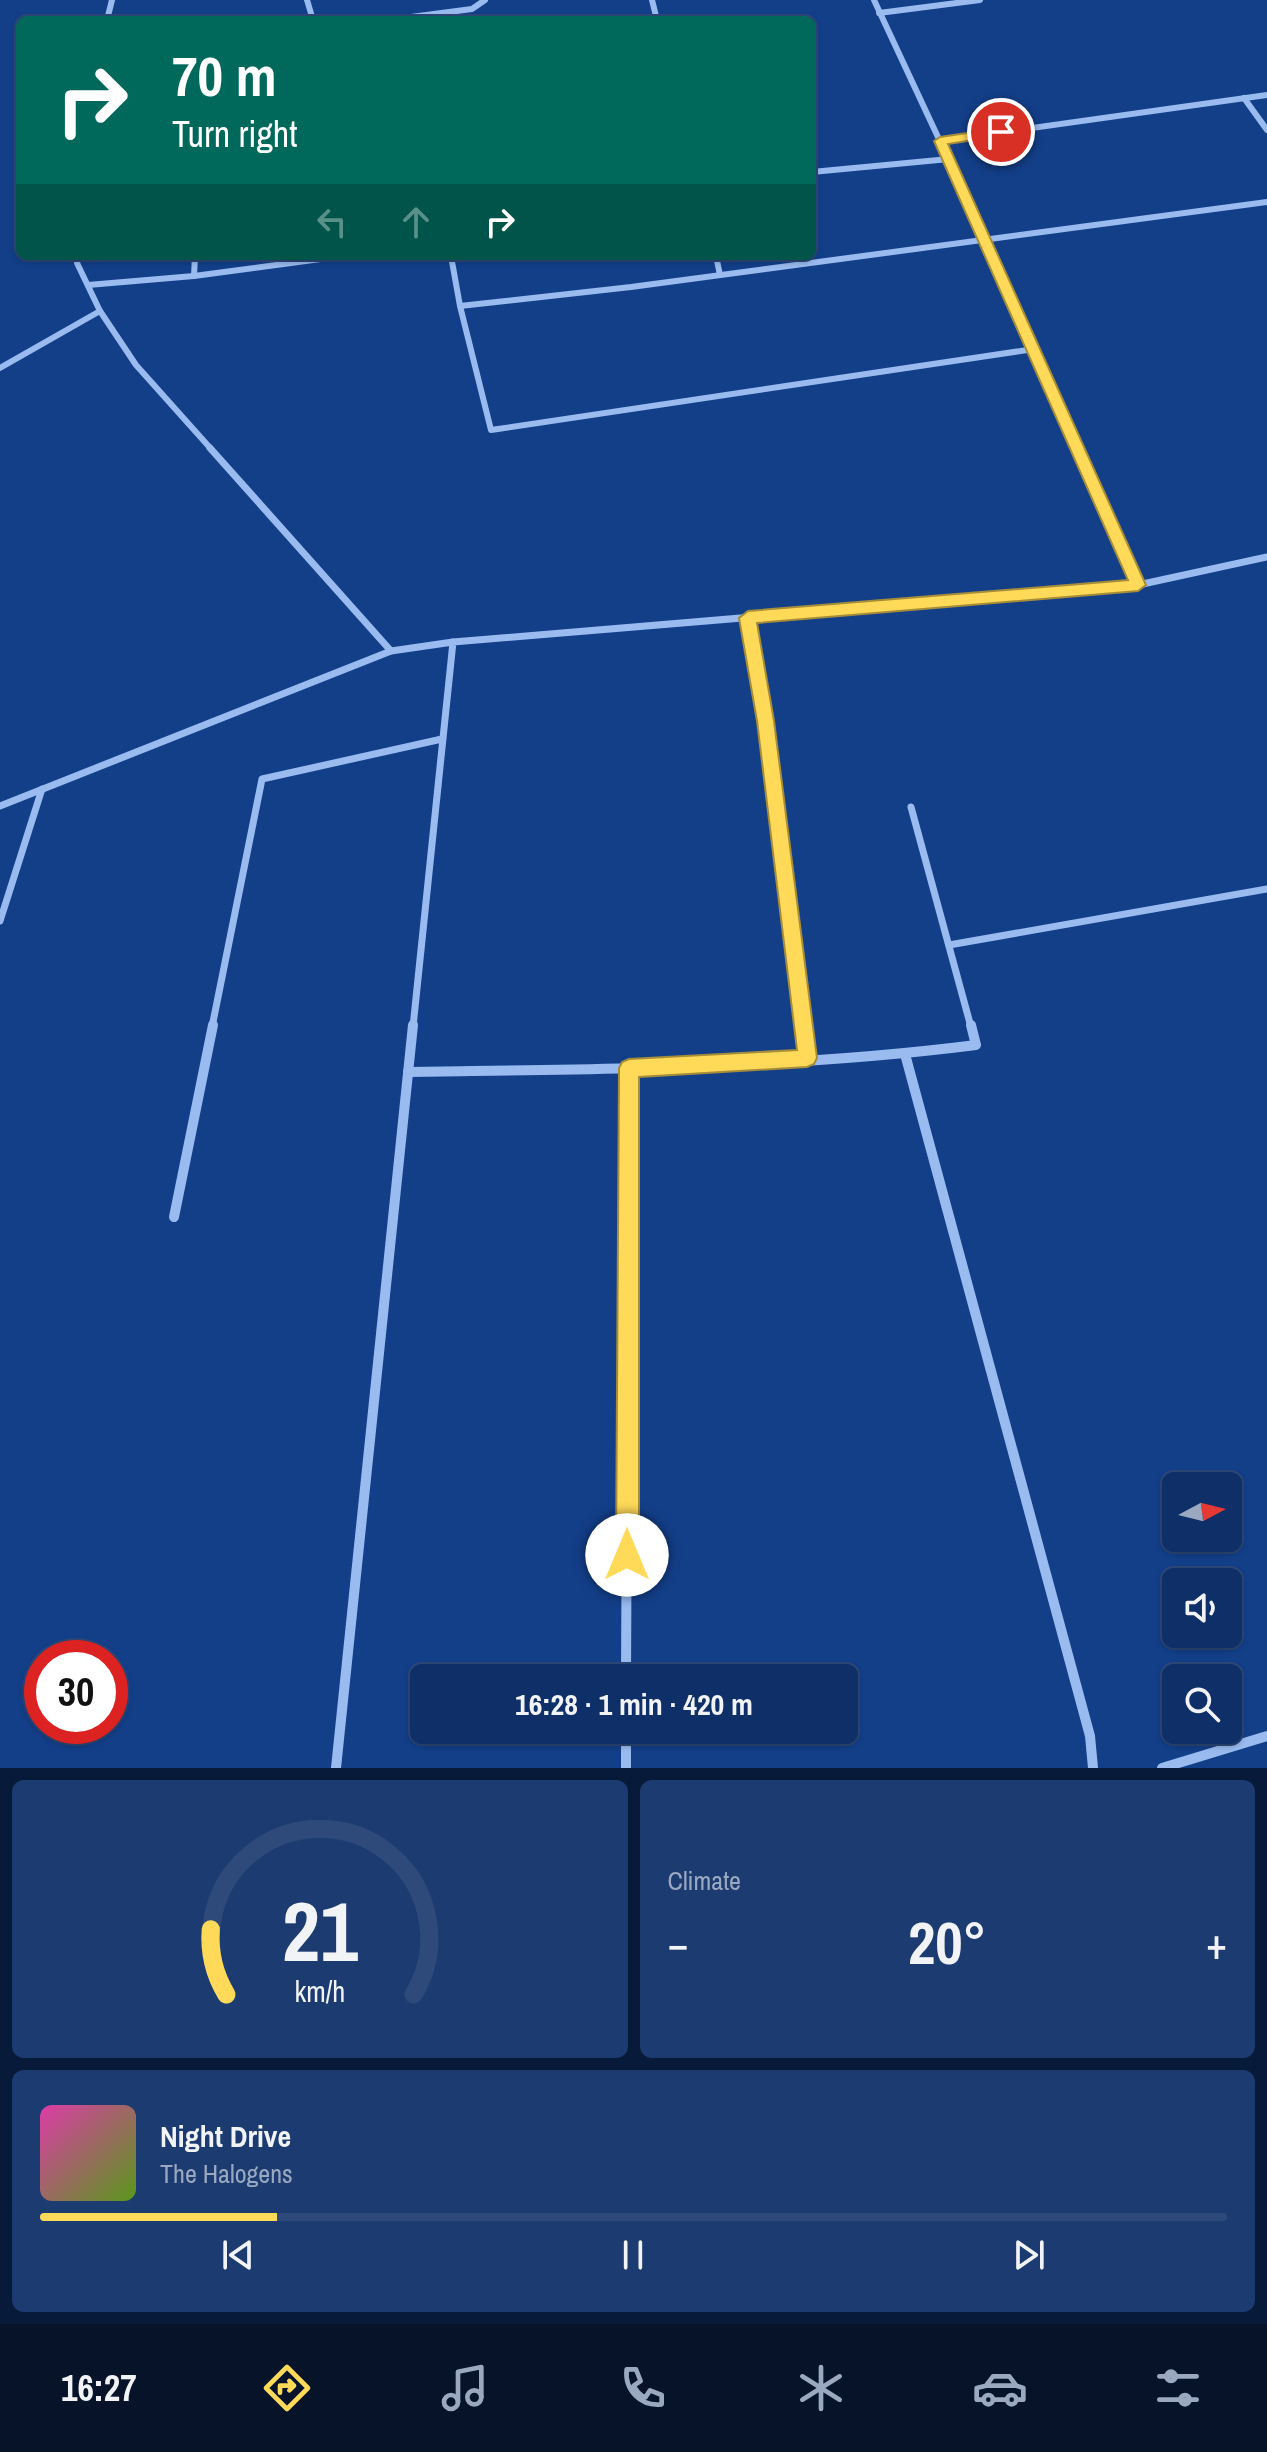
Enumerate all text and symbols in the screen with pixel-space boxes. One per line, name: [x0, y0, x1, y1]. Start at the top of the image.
text: 70 m: [172, 38, 277, 113]
icon: right: [40, 48, 144, 152]
pin: [967, 98, 1035, 166]
text: Turn right: [172, 110, 297, 158]
icon: arrive: [979, 110, 1023, 154]
icon: left: [310, 200, 354, 244]
icon: ahead: [394, 200, 438, 244]
icon: right: [478, 200, 522, 244]
north arrow: [1162, 1472, 1242, 1552]
map controls: [1162, 1472, 1242, 1744]
position arrow: [585, 1513, 669, 1597]
button: sound: [1162, 1568, 1242, 1648]
speed limit sign: 30: [24, 1640, 128, 1744]
button: search: [1162, 1664, 1242, 1744]
text: 16:28 · 1 min · 420 m: [515, 1684, 753, 1724]
text: Climate: [668, 1863, 741, 1898]
text: 21: [282, 1875, 358, 1987]
text: 20°: [908, 1902, 987, 1983]
text: −: [668, 1913, 689, 1973]
text: +: [1206, 1913, 1227, 1973]
text: km/h: [294, 1972, 345, 2011]
text: Night Drive: [160, 2116, 291, 2156]
text: The Halogens: [160, 2156, 293, 2191]
icon: previous: [216, 2233, 260, 2277]
icon: pause: [611, 2233, 655, 2277]
icon: next: [1007, 2233, 1051, 2277]
icon: directions: [259, 2360, 315, 2416]
icon: music: [437, 2360, 493, 2416]
icon: phone: [615, 2360, 671, 2416]
icon: climate: [793, 2360, 849, 2416]
icon: car: [972, 2360, 1028, 2416]
icon: filters: [1150, 2360, 1206, 2416]
text: 16:27: [61, 2364, 137, 2412]

